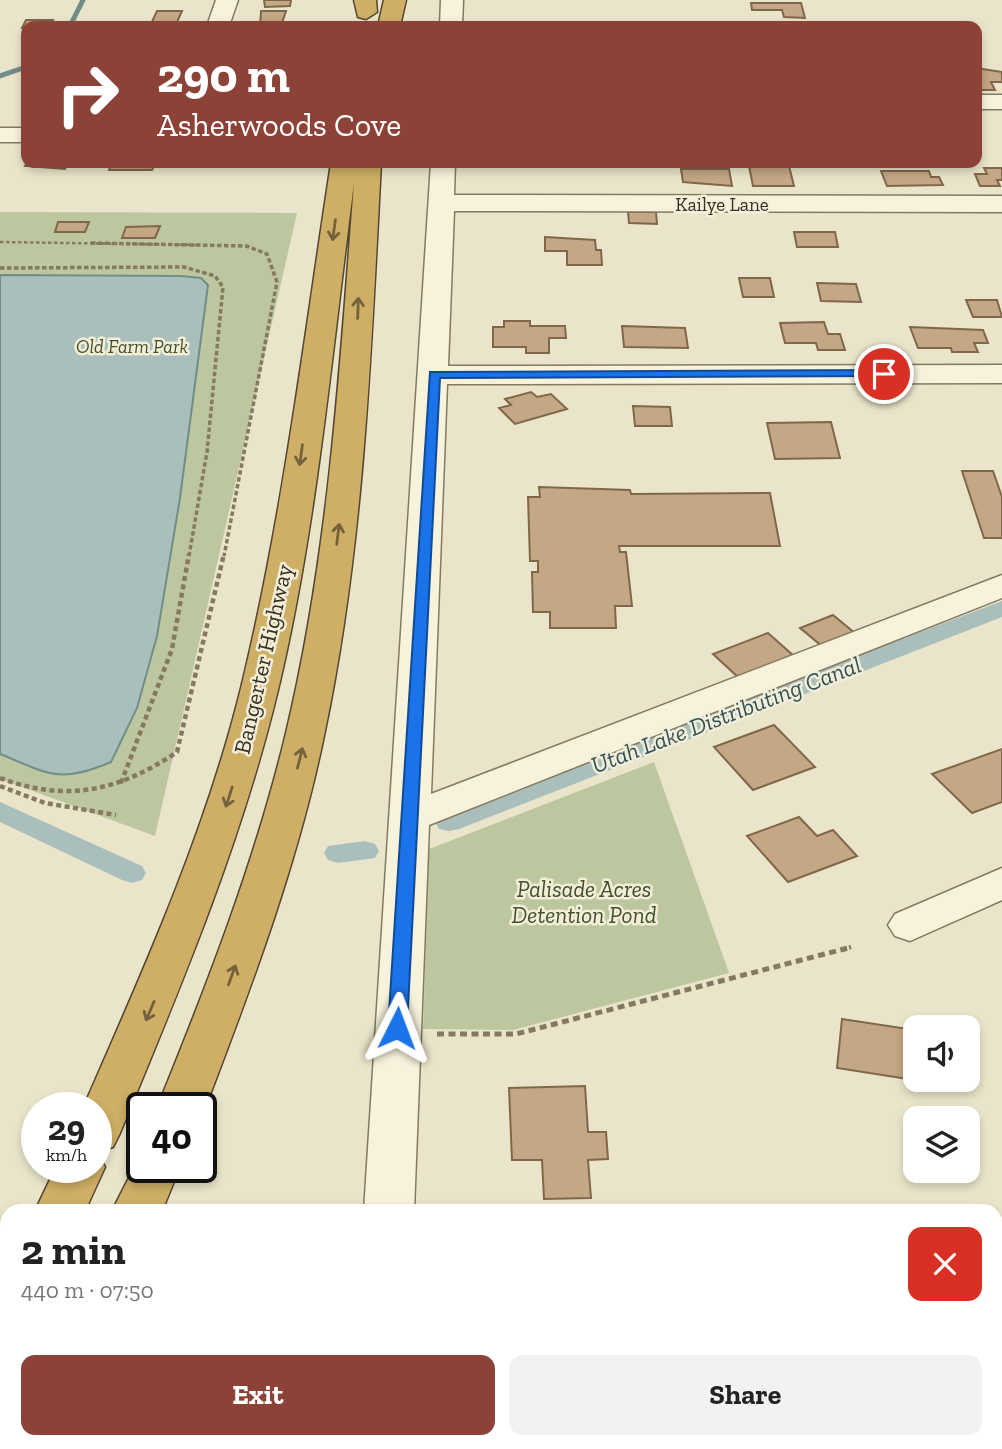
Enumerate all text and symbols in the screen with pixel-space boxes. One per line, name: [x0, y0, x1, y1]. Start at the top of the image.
text: 290 m: [157, 46, 290, 105]
icon: right: [42, 49, 133, 140]
text: Asherwoods Cove: [157, 106, 401, 144]
street label: Kailye Lane: [675, 193, 769, 216]
one-way arrow: [327, 218, 340, 241]
one-way arrow: [351, 297, 364, 320]
park label: Old Farm Park: [76, 335, 188, 358]
pin: [854, 344, 914, 404]
icon: arrive: [865, 355, 903, 393]
one-way arrow: [294, 444, 307, 466]
one-way arrow: [332, 523, 345, 546]
street label: Bangerter Highway: [228, 561, 299, 757]
water label: Utah Lake Distributing Canal: [587, 650, 865, 779]
one-way arrow: [294, 747, 307, 769]
one-way arrow: [221, 786, 234, 808]
park label: Palisade Acres Detention Pond: [512, 875, 657, 929]
one-way arrow: [227, 965, 239, 987]
position arrow: [360, 991, 434, 1065]
one-way arrow: [143, 999, 156, 1021]
map controls: [903, 1015, 980, 1183]
button: sound: [903, 1015, 980, 1092]
speed limit sign: 40: [126, 1092, 217, 1183]
button: layers: [903, 1106, 980, 1183]
text: 29: [48, 1107, 85, 1149]
text: km/h: [46, 1144, 87, 1166]
text: 2 min: [21, 1224, 126, 1275]
button: close: [908, 1227, 982, 1301]
text: 440 m · 07:50: [21, 1276, 154, 1304]
button: Exit: [21, 1355, 495, 1435]
button: Share: [509, 1355, 982, 1435]

